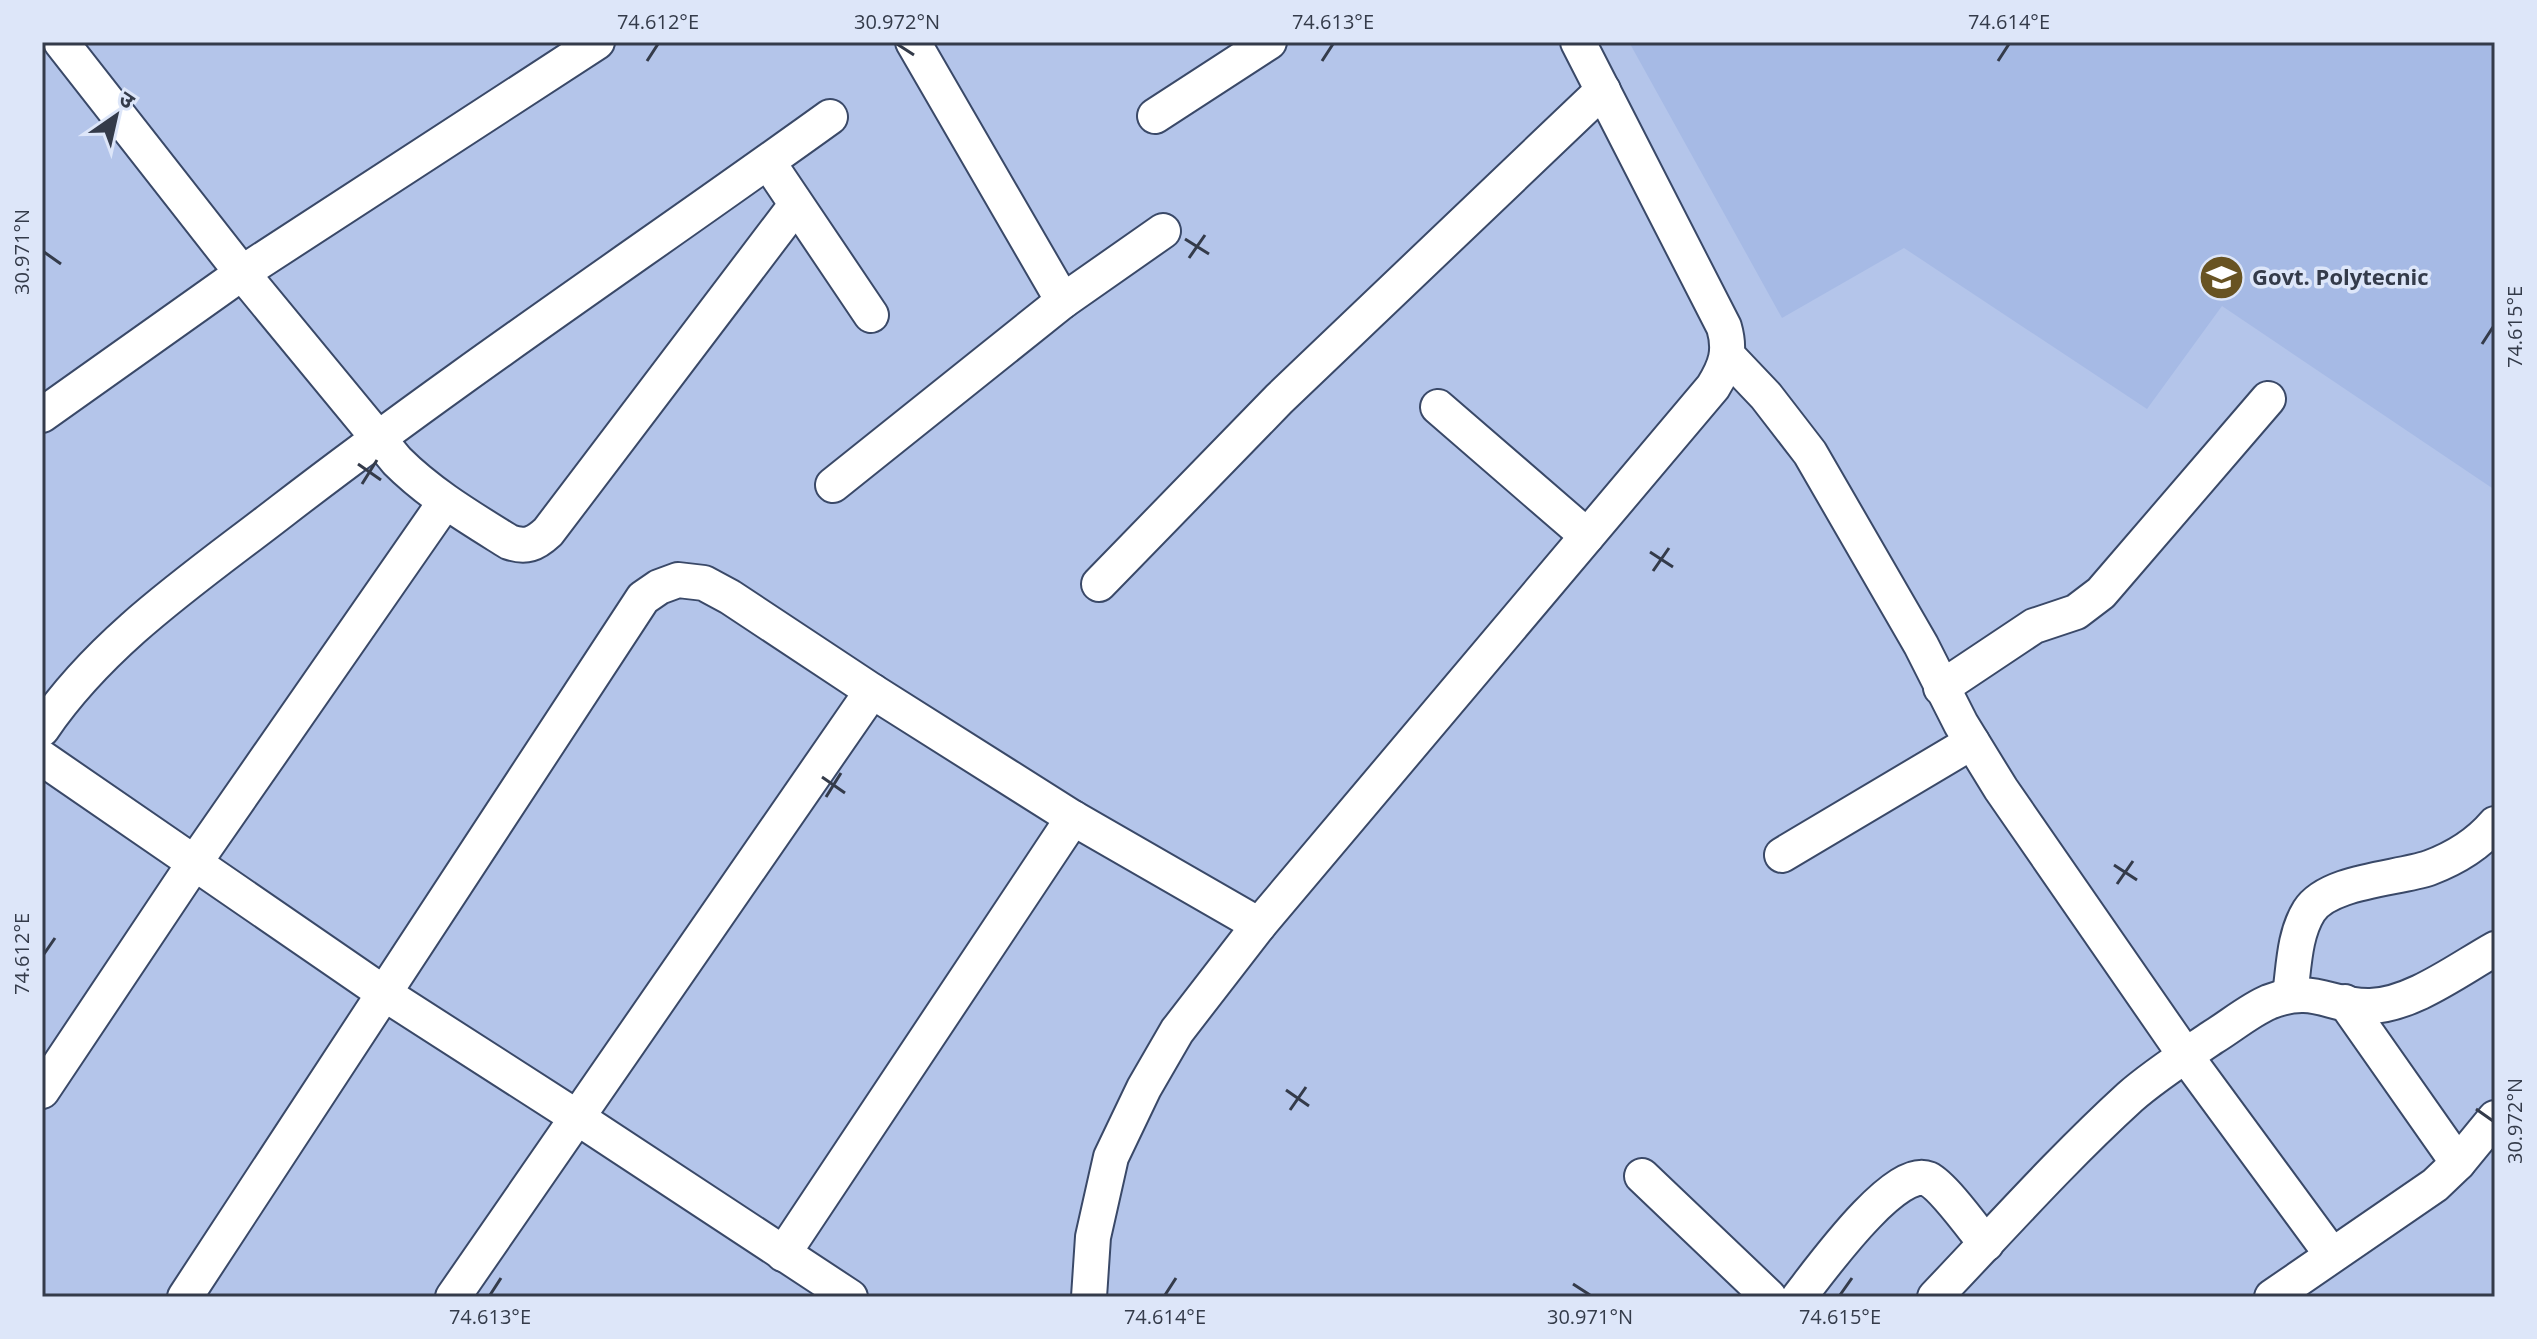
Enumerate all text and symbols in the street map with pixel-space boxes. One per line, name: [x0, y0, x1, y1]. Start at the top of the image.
text: 74.612°E: [617, 8, 699, 35]
text: 30.972°N: [854, 8, 940, 35]
text: 74.613°E: [1292, 8, 1374, 35]
text: 74.614°E: [1968, 8, 2050, 35]
north arrow: [76, 76, 156, 156]
text: उ: [114, 83, 142, 115]
text: 30.971°N: [8, 209, 35, 295]
school or university icon: Govt. Polytecnic: [2197, 253, 2245, 301]
place label: Govt. Polytecnic: [2252, 261, 2429, 291]
text: 74.615°E: [2501, 286, 2528, 368]
text: 74.612°E: [8, 913, 35, 995]
text: 30.972°N: [2501, 1078, 2528, 1164]
text: 74.613°E: [449, 1303, 531, 1330]
text: 74.614°E: [1124, 1303, 1206, 1330]
text: 30.971°N: [1547, 1303, 1633, 1330]
text: 74.615°E: [1799, 1303, 1881, 1330]

